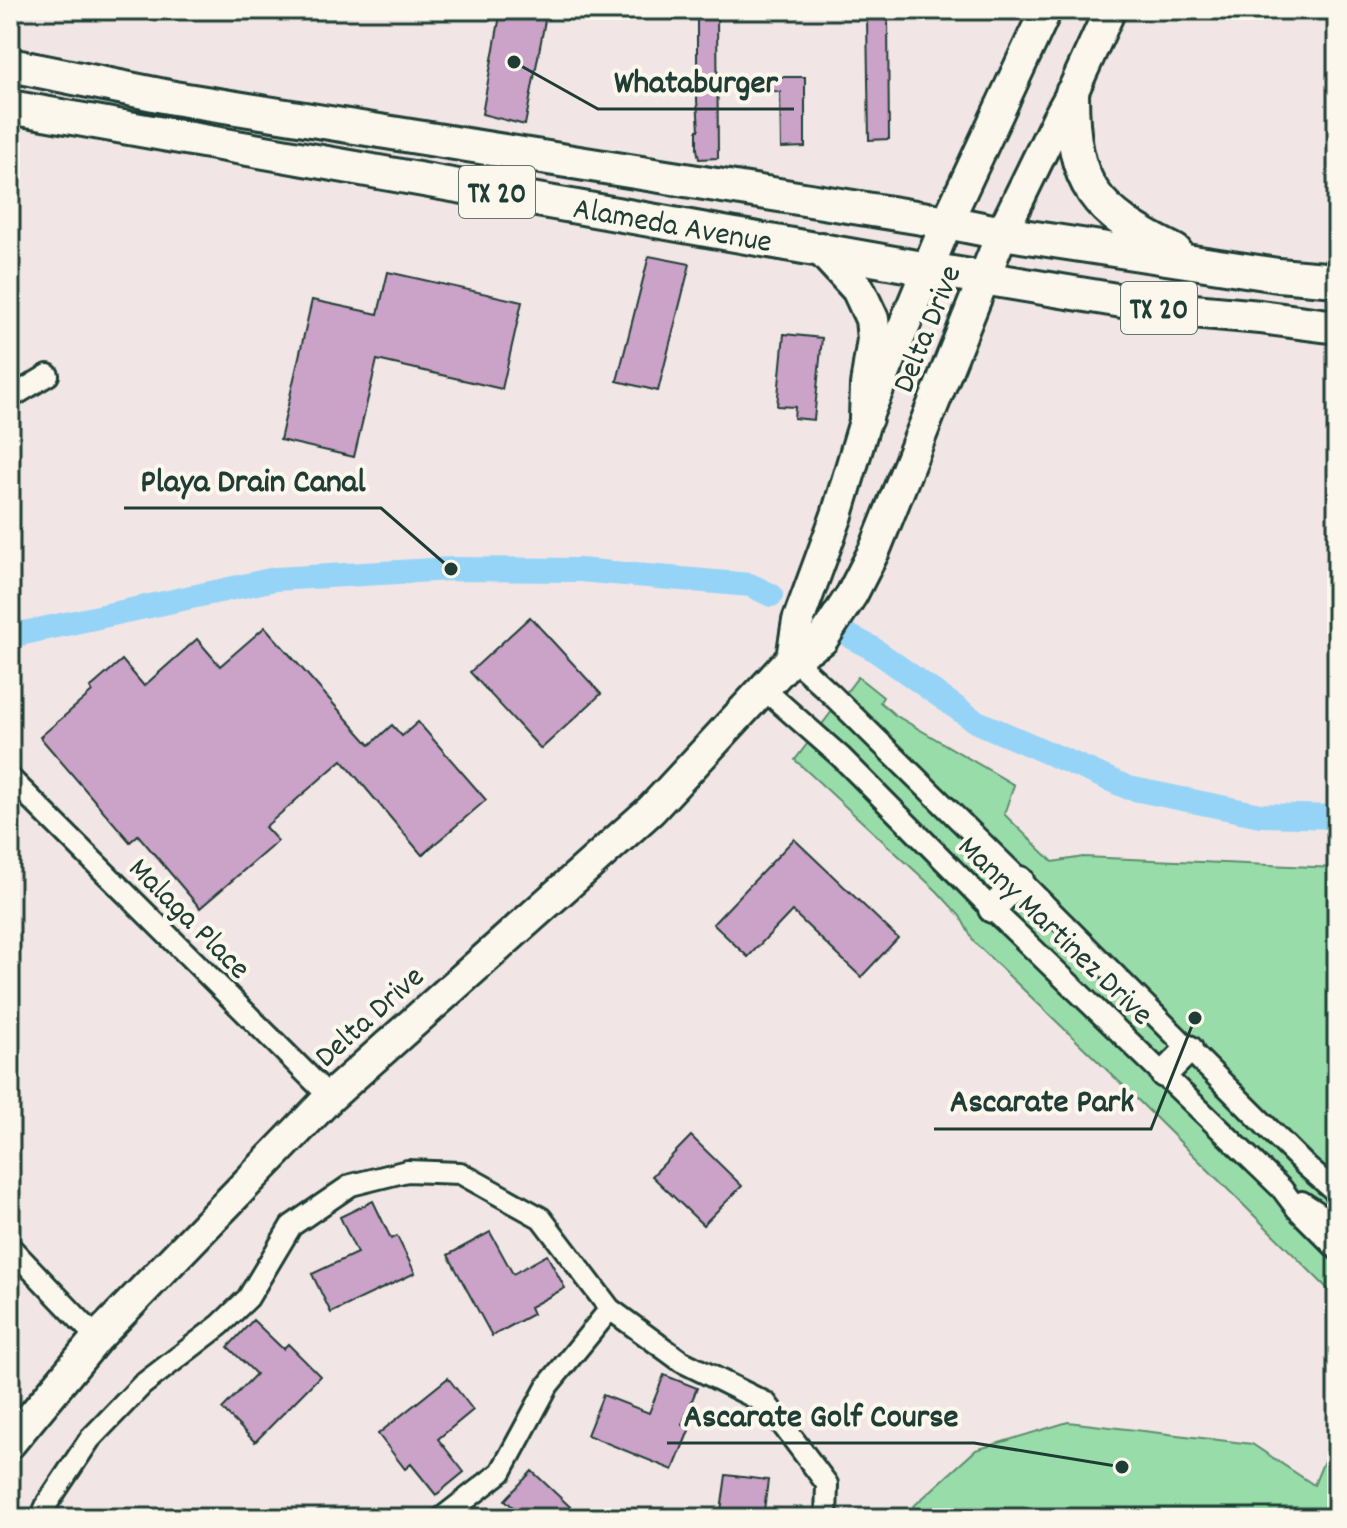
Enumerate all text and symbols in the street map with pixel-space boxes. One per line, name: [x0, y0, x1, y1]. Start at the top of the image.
callout: Whataburger: [598, 51, 794, 109]
text: Whataburger: [614, 61, 778, 110]
road number: TX 20: [459, 166, 535, 218]
street label: Alameda Avenue: [569, 188, 775, 268]
street label: Delta Drive: [883, 259, 976, 401]
road number: TX 20: [1121, 282, 1197, 334]
callout: Playa Drain Canal: [124, 450, 381, 508]
text: Playa Drain Canal: [140, 460, 367, 509]
street label: Manny Martinez Drive: [945, 827, 1162, 1038]
street label: Malaga Place: [116, 849, 259, 992]
street label: Delta Drive: [306, 957, 437, 1081]
callout: Ascarate Park: [934, 1071, 1151, 1129]
text: Ascarate Park: [950, 1080, 1134, 1129]
callout: Ascarate Golf Course: [667, 1385, 974, 1443]
text: Ascarate Golf Course: [684, 1395, 959, 1444]

